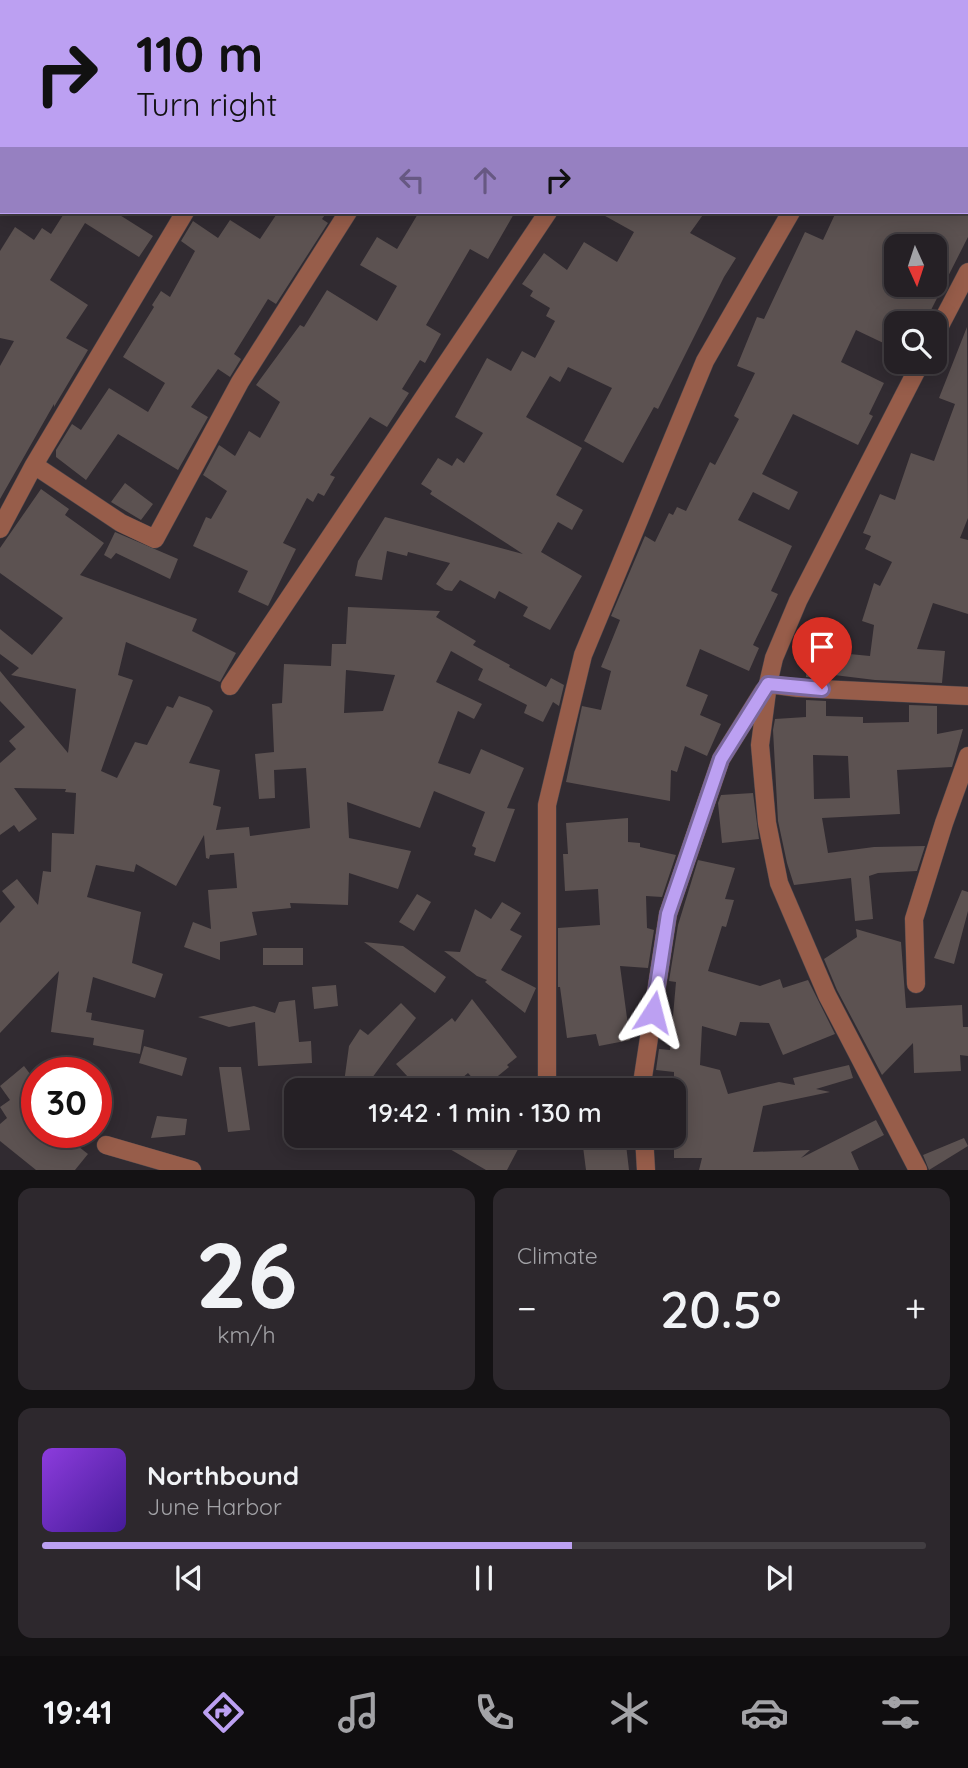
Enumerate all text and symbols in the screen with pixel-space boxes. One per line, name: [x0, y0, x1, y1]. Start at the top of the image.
text: 110 m: [136, 23, 263, 84]
icon: right: [21, 28, 112, 119]
text: Turn right: [136, 84, 277, 124]
icon: left: [393, 161, 431, 199]
icon: ahead: [466, 161, 504, 199]
icon: right: [539, 161, 577, 199]
north arrow: [884, 234, 947, 298]
map controls: [884, 234, 947, 374]
button: search: [884, 311, 947, 374]
pin: [792, 617, 852, 689]
icon: arrive: [803, 628, 841, 666]
position arrow: [616, 975, 690, 1049]
speed limit sign: 30: [21, 1057, 112, 1148]
text: 19:42 · 1 min · 130 m: [368, 1096, 602, 1129]
text: 26: [195, 1217, 298, 1331]
text: Climate: [517, 1241, 598, 1270]
text: 20.5°: [660, 1276, 781, 1341]
text: −: [517, 1284, 537, 1332]
text: +: [905, 1284, 926, 1332]
text: km/h: [217, 1320, 276, 1349]
text: Northbound: [147, 1459, 299, 1492]
text: June Harbor: [147, 1492, 282, 1521]
icon: previous: [170, 1559, 208, 1597]
icon: pause: [465, 1559, 503, 1597]
icon: next: [760, 1559, 798, 1597]
icon: directions: [199, 1688, 248, 1737]
icon: music: [334, 1688, 383, 1737]
icon: phone: [470, 1688, 519, 1737]
icon: climate: [605, 1688, 654, 1737]
icon: car: [740, 1688, 789, 1737]
icon: filters: [876, 1688, 925, 1737]
text: 19:41: [43, 1692, 113, 1732]

